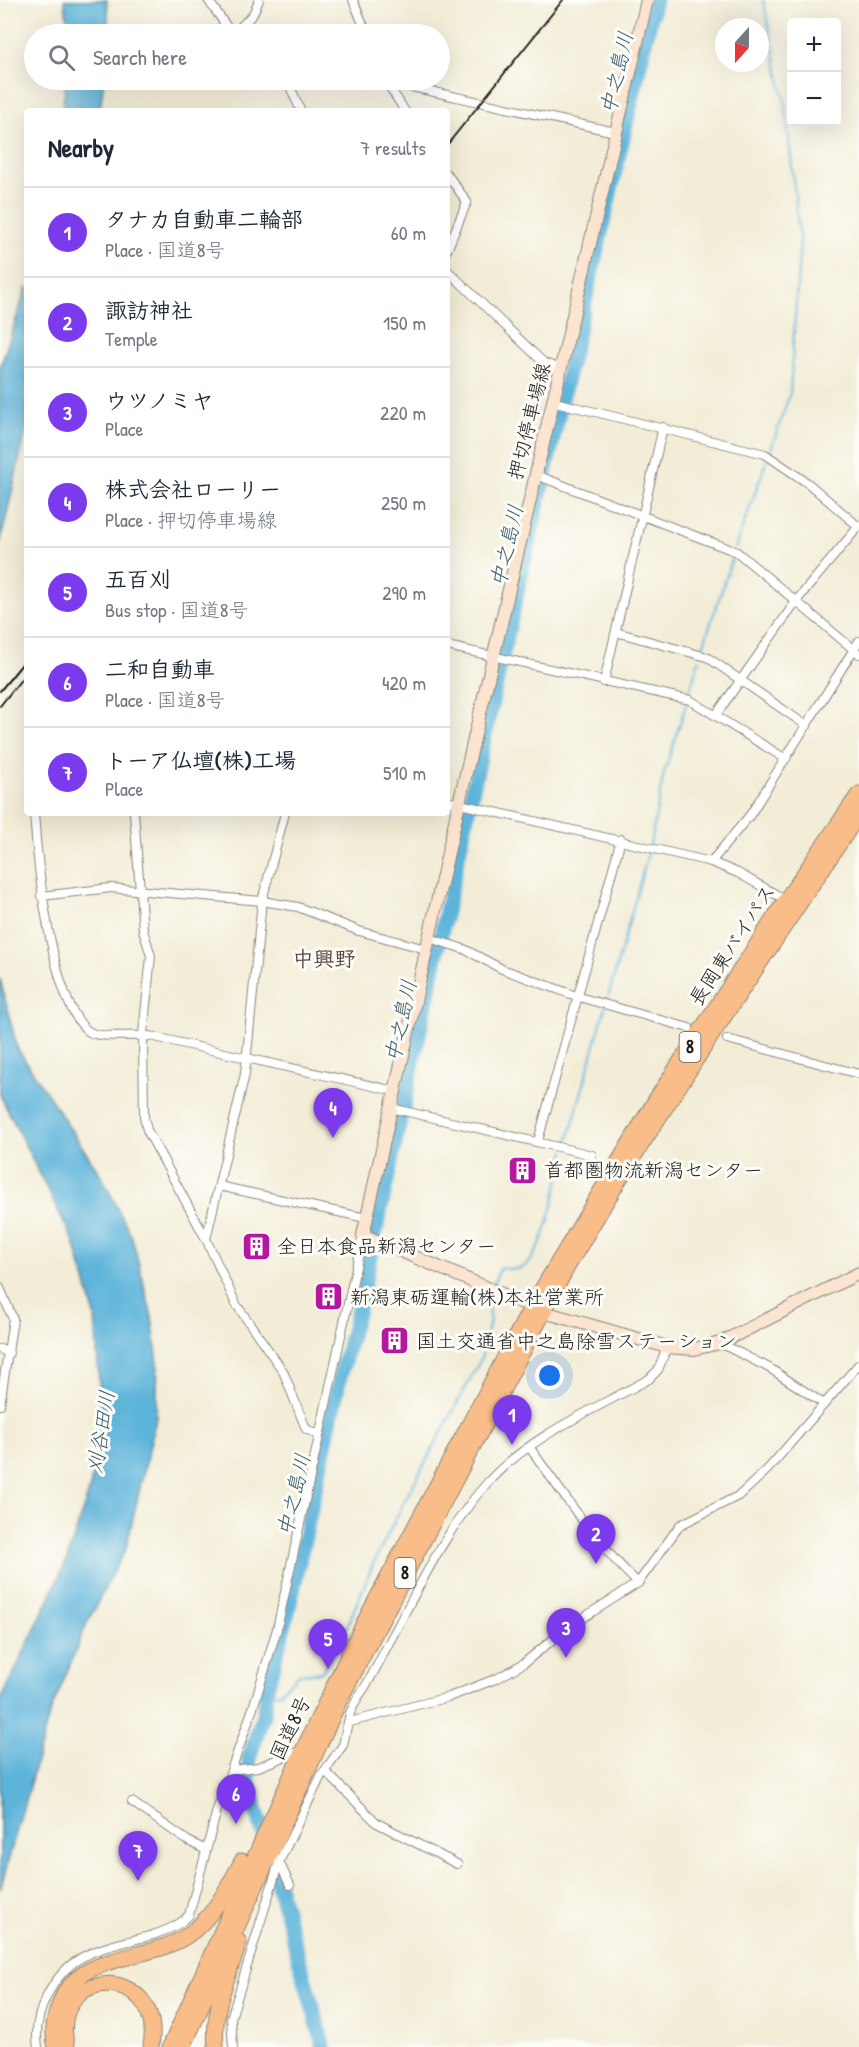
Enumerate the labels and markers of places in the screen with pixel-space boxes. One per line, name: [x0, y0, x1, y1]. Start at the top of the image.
pin: 4: [314, 1088, 352, 1138]
building icon: 首都圏物流新潟センター: [507, 1154, 539, 1186]
place label: 首都圏物流新潟センター: [544, 1156, 763, 1183]
building icon: 全日本食品新潟センター: [240, 1230, 272, 1262]
place label: 全日本食品新潟センター: [277, 1232, 496, 1259]
building icon: 新潟東砺運輸(株)本社営業所: [313, 1281, 345, 1313]
place label: 新潟東砺運輸(株)本社営業所: [350, 1283, 604, 1310]
building icon: 国土交通省中之島除雪ステーション: [379, 1325, 411, 1357]
place label: 国土交通省中之島除雪ステーション: [416, 1327, 737, 1354]
pin: 1: [492, 1396, 532, 1445]
pin: 2: [576, 1514, 616, 1564]
pin: 3: [546, 1608, 586, 1658]
pin: 5: [308, 1620, 348, 1669]
pin: 6: [216, 1774, 256, 1824]
pin: 7: [118, 1832, 158, 1881]

